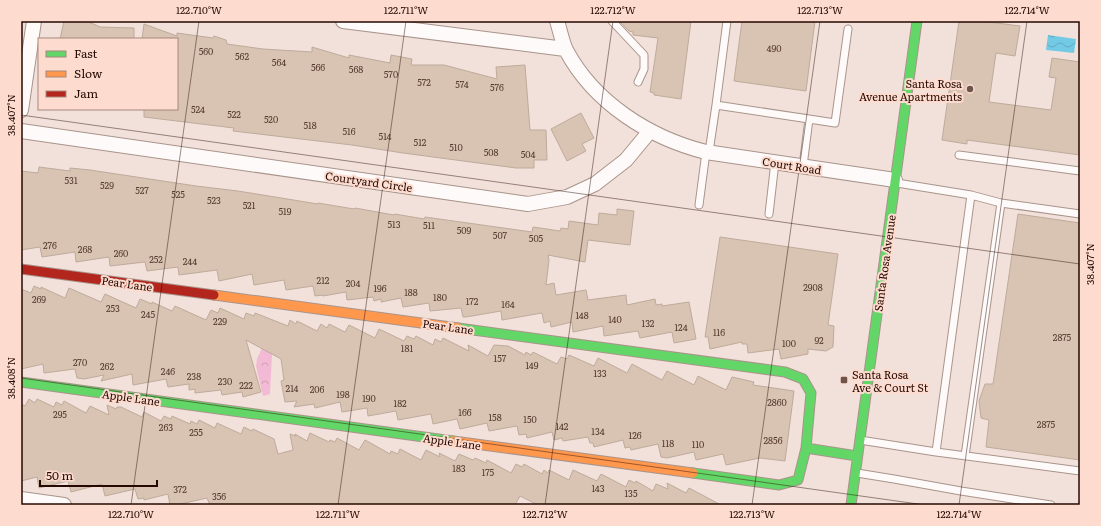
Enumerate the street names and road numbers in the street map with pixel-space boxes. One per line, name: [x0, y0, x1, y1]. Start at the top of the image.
street label: Court Road: [761, 152, 823, 178]
street label: Courtyard Circle: [324, 167, 414, 195]
street label: Santa Rosa Avenue: [869, 213, 899, 312]
street label: Pear Lane: [100, 272, 154, 295]
street label: Pear Lane: [421, 315, 475, 338]
street label: Apple Lane: [101, 385, 161, 409]
street label: Apple Lane: [422, 429, 482, 453]

